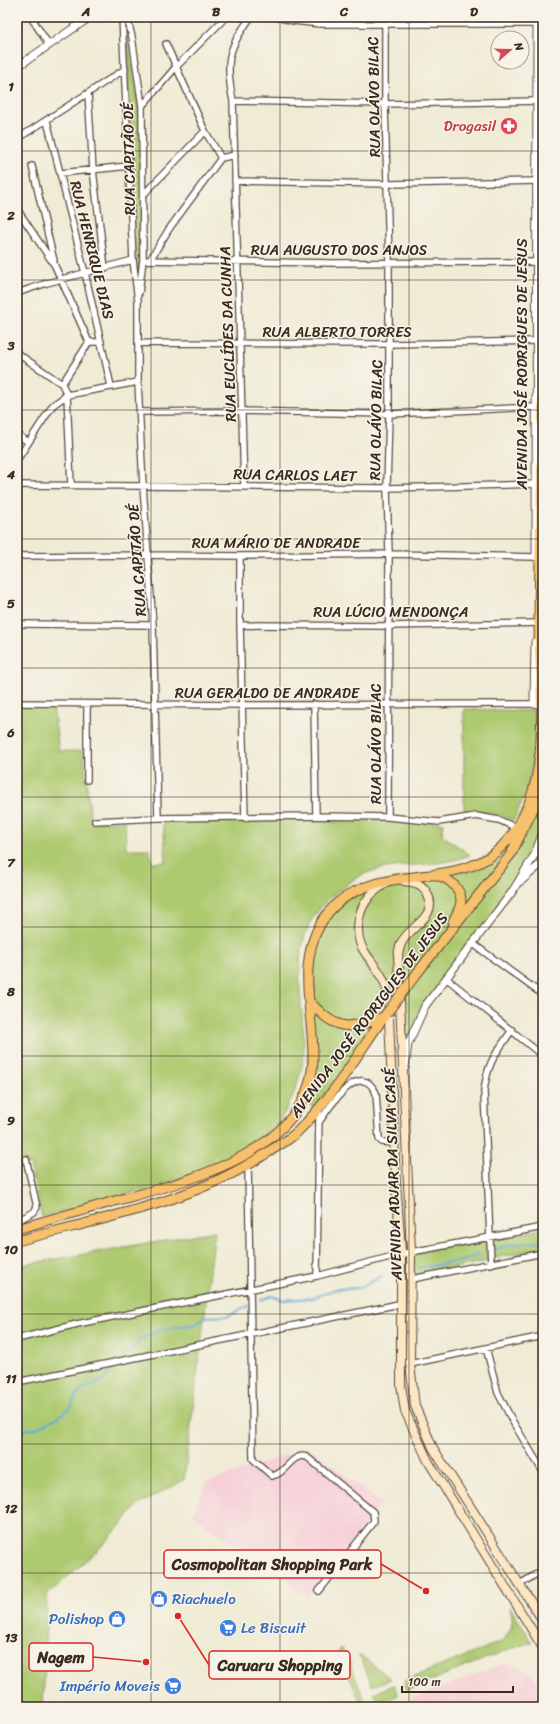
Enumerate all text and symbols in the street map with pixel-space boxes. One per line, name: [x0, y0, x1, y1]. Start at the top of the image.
text: A: [81, 0, 90, 23]
text: B: [212, 0, 221, 23]
text: C: [339, 0, 349, 23]
text: D: [470, 0, 478, 23]
north arrow: [490, 30, 530, 70]
street label: RUA OLÁVO BILAC: [360, 36, 388, 158]
text: N: [508, 39, 529, 54]
text: 1: [8, 75, 14, 98]
street label: RUA CAPITÃO DÉ: [115, 101, 143, 216]
place label: Drogasil: [444, 113, 497, 139]
pharmacy icon: Drogasil: [499, 116, 519, 136]
street label: RUA HENRIQUE DIAS: [62, 178, 122, 323]
text: 2: [6, 204, 15, 227]
street label: RUA AUGUSTO DOS ANJOS: [251, 237, 427, 263]
street label: AVENIDA JOSÉ RODRIGUES DE JESUS: [509, 238, 535, 491]
street label: RUA EUCLÍDES DA CUNHA: [212, 246, 244, 422]
street label: RUA ALBERTO TORRES: [263, 319, 411, 345]
text: 3: [6, 334, 15, 357]
street label: RUA OLÁVO BILAC: [362, 359, 390, 481]
street label: RUA CARLOS LAET: [233, 461, 359, 489]
text: 4: [6, 463, 16, 486]
street label: RUA CAPITÃO DÉ: [120, 501, 154, 617]
street label: RUA MÁRIO DE ANDRADE: [192, 530, 362, 556]
text: 5: [7, 592, 15, 615]
street label: RUA LÚCIO MENDONÇA: [313, 599, 469, 625]
street label: RUA GERALDO DE ANDRADE: [175, 680, 361, 706]
street label: RUA OLÁVO BILAC: [363, 684, 389, 804]
text: 6: [6, 721, 15, 744]
text: 7: [7, 851, 16, 874]
street label: AVENIDA JOSÉ RODRIGUES DE JESUS: [282, 906, 455, 1124]
text: 8: [6, 980, 15, 1003]
street label: AVENIDA ADJAR DA SILVA CASÉ: [376, 1066, 410, 1282]
text: 9: [7, 1109, 15, 1132]
text: 10: [4, 1238, 18, 1261]
text: 11: [5, 1367, 17, 1390]
text: 12: [4, 1497, 18, 1520]
callout: Cosmopolitan Shopping Park: [164, 1550, 381, 1578]
text: Cosmopolitan Shopping Park: [171, 1550, 373, 1579]
place label: Riachuelo: [172, 1586, 236, 1612]
shop icon: Riachuelo: [149, 1589, 169, 1609]
place label: Polishop: [49, 1606, 104, 1632]
shop icon: Polishop: [107, 1609, 127, 1629]
place label: Le Biscuit: [241, 1615, 307, 1641]
supermarket icon: Le Biscuit: [218, 1618, 238, 1638]
text: 13: [5, 1626, 18, 1649]
callout: Nagem: [29, 1643, 93, 1671]
text: Nagem: [36, 1643, 85, 1672]
callout: Caruaru Shopping: [209, 1651, 350, 1679]
text: Caruaru Shopping: [216, 1651, 343, 1680]
scale bar: [402, 1668, 513, 1694]
text: 100 m: [408, 1671, 441, 1693]
place label: Império Moveis: [59, 1673, 160, 1699]
supermarket icon: Império Moveis: [163, 1676, 183, 1696]

